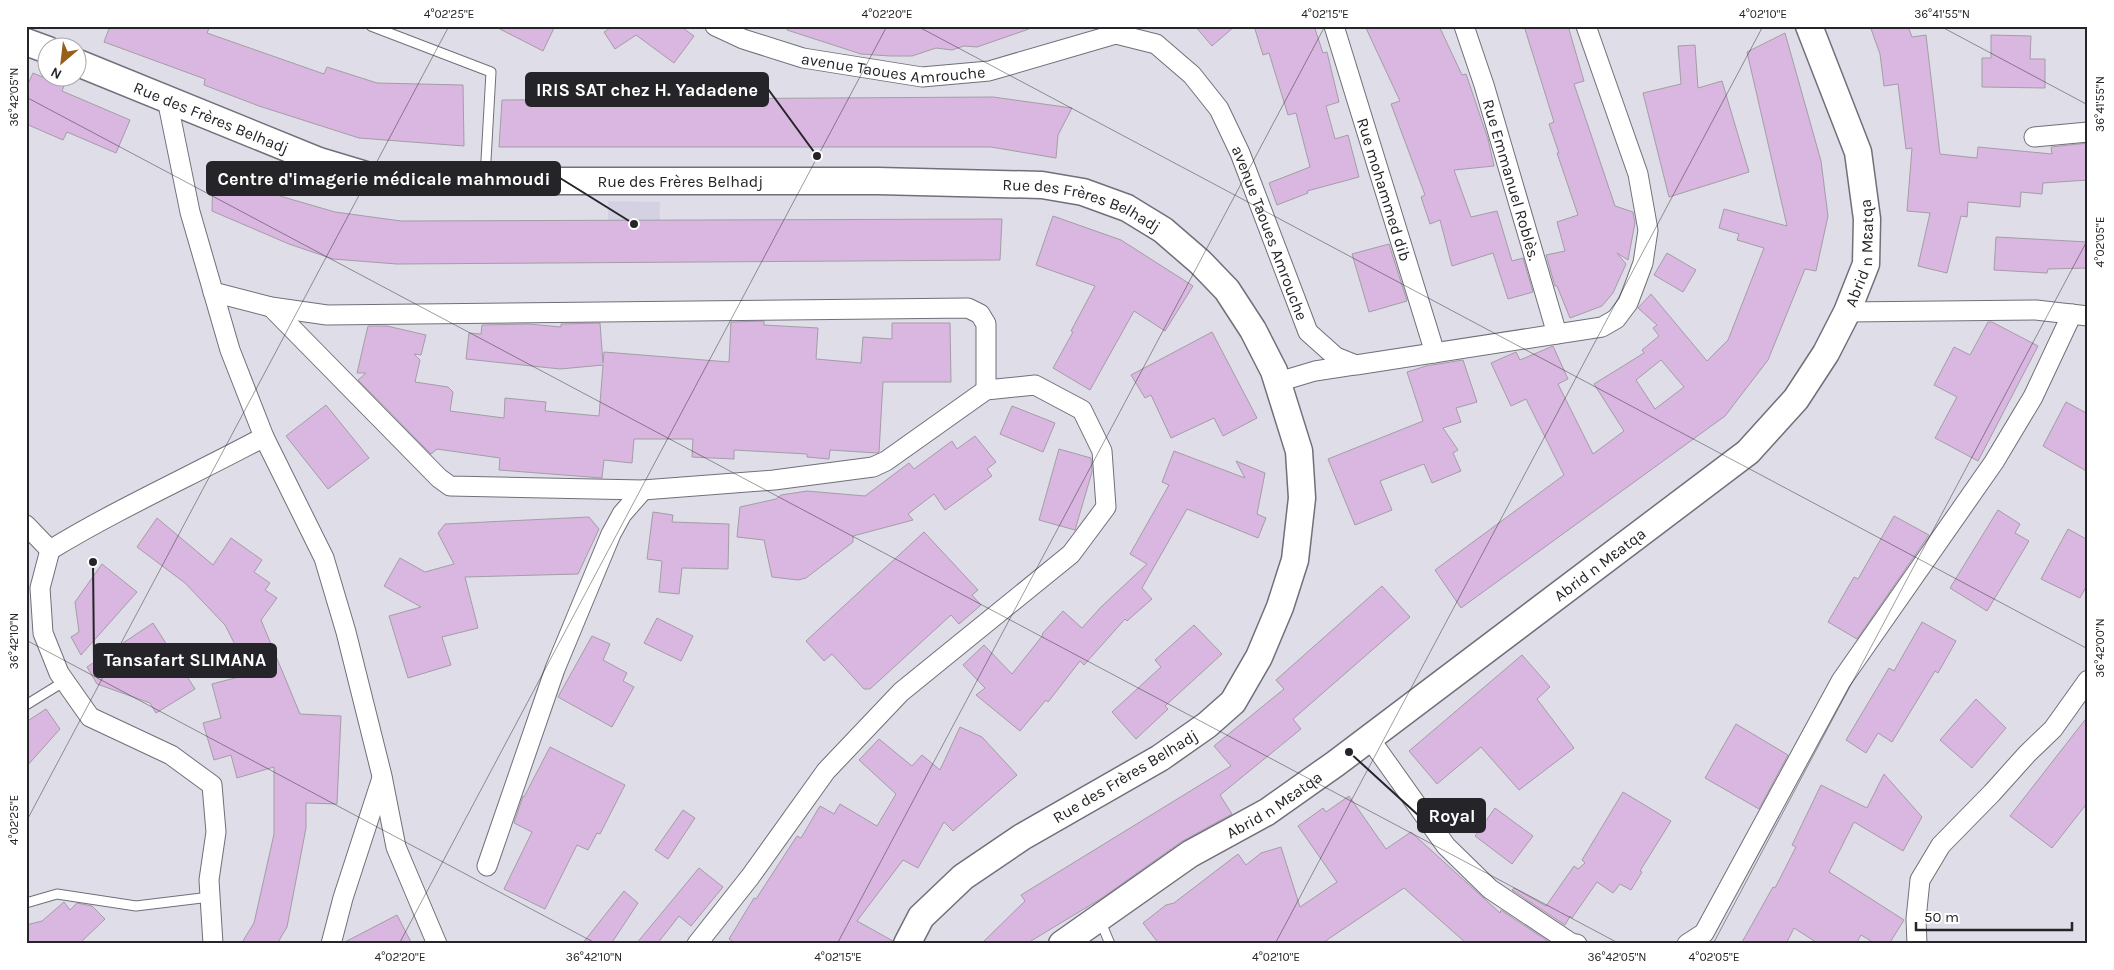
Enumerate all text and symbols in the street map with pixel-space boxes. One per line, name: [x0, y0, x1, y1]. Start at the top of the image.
text: 4°02'25"E: [424, 7, 474, 21]
text: 4°02'20"E: [862, 7, 912, 21]
text: 4°02'15"E: [1301, 7, 1349, 21]
text: 4°02'10"E: [1739, 7, 1787, 21]
text: 36°41'55"N: [1914, 7, 1970, 21]
north arrow: [38, 38, 88, 88]
street label: avenue Taoues Amrouche: [800, 49, 986, 87]
text: N: [48, 63, 65, 83]
text: 36°42'05"N: [7, 67, 21, 127]
callout: IRIS SAT chez H. Yadadene: [526, 73, 768, 106]
text: 36°41'55"N: [2093, 76, 2107, 132]
street label: Rue des Frères Belhadj: [131, 78, 292, 158]
text: IRIS SAT chez H. Yadadene: [536, 79, 758, 101]
street label: Rue Emmanuel Roblès.: [1479, 97, 1544, 263]
street label: Rue mohammed dib: [1353, 116, 1415, 263]
street label: avenue Taoues Amrouche: [1228, 142, 1312, 323]
callout: Centre d'imagerie médicale mahmoudi: [207, 162, 560, 195]
text: Centre d'imagerie médicale mahmoudi: [218, 168, 550, 190]
street label: Rue des Frères Belhadj: [597, 172, 763, 191]
street label: Rue des Frères Belhadj: [1002, 175, 1164, 236]
street label: Abrid n Mɛatqa: [1841, 198, 1877, 310]
text: 4°02'05"E: [2093, 217, 2107, 267]
street label: Abrid n Mɛatqa: [1550, 524, 1649, 605]
text: 36°42'10"N: [7, 613, 21, 669]
text: 36°42'00"N: [2093, 618, 2107, 678]
callout: Tansafart SLIMANA: [94, 644, 276, 677]
text: Tansafart SLIMANA: [104, 649, 266, 671]
street label: Rue des Frères Belhadj: [1049, 726, 1201, 827]
street label: Abrid n Mɛatqa: [1223, 767, 1326, 842]
text: 4°02'25"E: [7, 795, 21, 845]
callout: Royal: [1418, 799, 1485, 832]
text: Royal: [1429, 805, 1475, 827]
scale bar: [1916, 900, 2073, 932]
text: 50 m: [1924, 908, 1959, 926]
text: 4°02'20"E: [375, 950, 425, 964]
text: 36°42'10"N: [566, 950, 622, 964]
text: 4°02'15"E: [814, 950, 862, 964]
text: 4°02'10"E: [1252, 950, 1300, 964]
text: 36°42'05"N: [1587, 950, 1647, 964]
text: 4°02'05"E: [1689, 950, 1739, 964]

